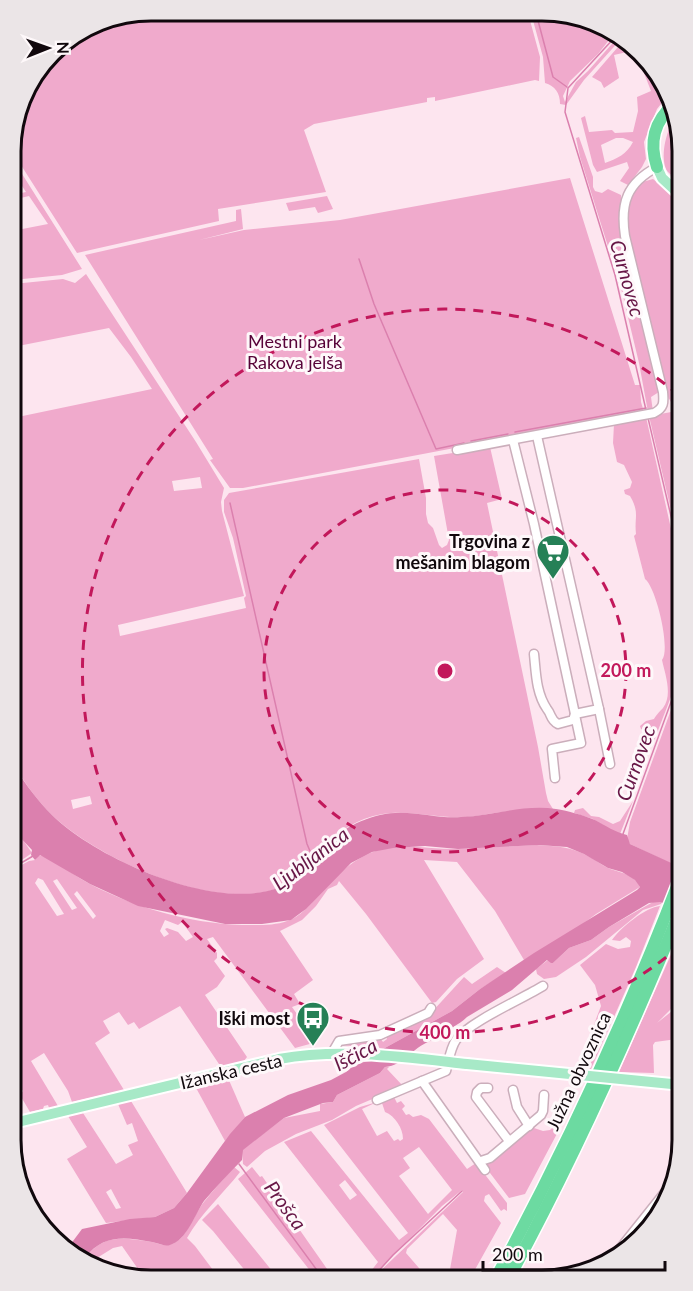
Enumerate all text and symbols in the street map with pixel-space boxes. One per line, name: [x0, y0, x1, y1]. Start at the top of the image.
north arrow: [18, 18, 78, 78]
text: N: [54, 41, 73, 54]
water label: Curnovec: [606, 237, 650, 319]
park label: Mestni park Rakova jelša: [247, 330, 343, 373]
place label: Trgovina z mešanim blagom: [396, 530, 530, 573]
supermarket icon: Trgovina z mešanim blagom: [535, 533, 571, 580]
text: 200 m: [601, 659, 651, 681]
centre of rings: [435, 661, 455, 681]
water label: Curnovec: [610, 722, 660, 804]
water label: Ljubljanica: [267, 822, 353, 894]
bus stop icon: Iški most: [295, 1000, 331, 1047]
place label: Iški most: [218, 1007, 290, 1029]
street label: Južna obvoznica: [541, 1008, 615, 1134]
text: 400 m: [420, 1021, 470, 1043]
water label: Iščica: [329, 1033, 381, 1075]
street label: Ižanska cesta: [178, 1049, 284, 1093]
water label: Prošca: [260, 1176, 312, 1234]
scale bar: [483, 1234, 664, 1272]
text: 200 m: [492, 1243, 543, 1265]

